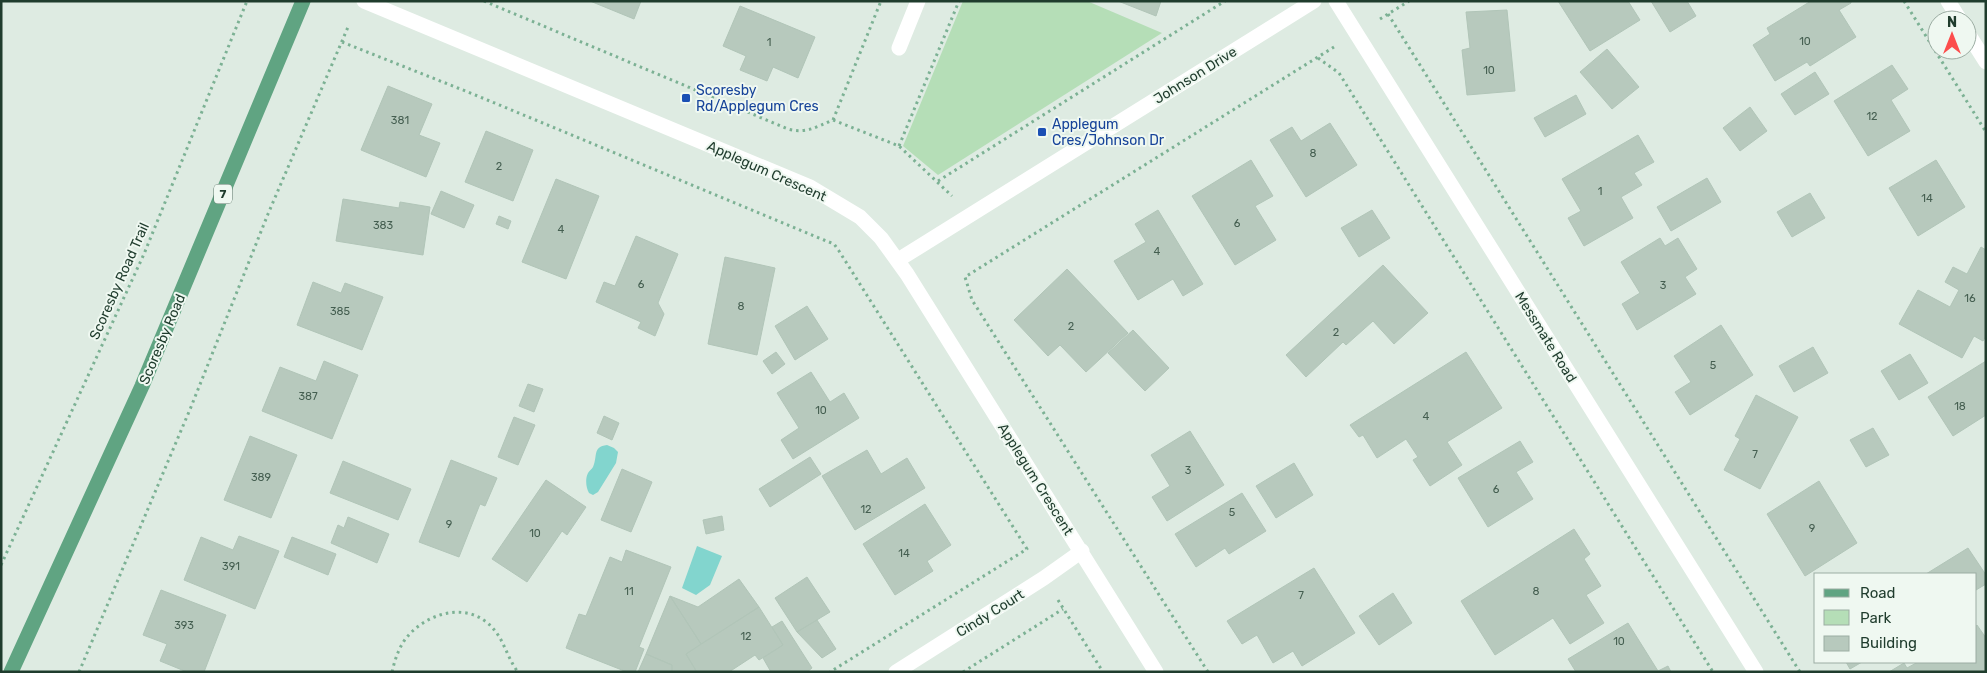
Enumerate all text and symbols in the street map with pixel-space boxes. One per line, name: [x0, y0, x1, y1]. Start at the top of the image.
north arrow: [1927, 10, 1977, 60]
text: N: [1947, 14, 1957, 31]
house number: 10: [1799, 35, 1811, 48]
house number: 1: [767, 36, 771, 49]
street label: Johnson Drive: [1151, 43, 1240, 108]
house number: 10: [1483, 64, 1495, 77]
place label: Scoresby Rd/Applegum Cres: [696, 82, 819, 115]
marker: Scoresby Rd/Applegum Cres: [680, 92, 692, 104]
house number: 12: [1866, 110, 1878, 123]
house number: 381: [391, 114, 409, 127]
place label: Applegum Cres/Johnson Dr: [1052, 116, 1165, 149]
marker: Applegum Cres/Johnson Dr: [1036, 126, 1048, 138]
street label: Applegum Crescent: [704, 137, 830, 206]
house number: 8: [1310, 147, 1317, 160]
house number: 2: [496, 160, 502, 173]
road number: 7: [214, 184, 232, 203]
house number: 1: [1598, 185, 1602, 198]
house number: 14: [1921, 192, 1933, 205]
house number: 6: [1234, 217, 1241, 230]
house number: 383: [373, 219, 393, 232]
street label: Scoresby Road Trail: [86, 220, 153, 342]
house number: 4: [558, 223, 565, 236]
house number: 4: [1154, 245, 1161, 258]
house number: 6: [638, 278, 645, 291]
house number: 3: [1660, 279, 1667, 292]
street label: Messmate Road: [1511, 289, 1580, 386]
street label: Scoresby Road: [136, 291, 189, 387]
house number: 16: [1964, 292, 1976, 305]
house number: 8: [738, 300, 745, 313]
house number: 385: [330, 305, 351, 318]
house number: 2: [1068, 320, 1074, 333]
house number: 2: [1333, 326, 1339, 339]
house number: 5: [1710, 359, 1717, 372]
house number: 387: [298, 390, 318, 403]
house number: 18: [1954, 400, 1966, 413]
house number: 10: [815, 404, 827, 417]
house number: 4: [1423, 410, 1430, 423]
street label: Applegum Crescent: [994, 420, 1077, 539]
house number: 7: [1752, 448, 1758, 461]
house number: 3: [1185, 464, 1192, 477]
house number: 389: [251, 471, 271, 484]
house number: 6: [1493, 483, 1500, 496]
house number: 12: [860, 503, 872, 516]
house number: 5: [1229, 506, 1236, 519]
house number: 9: [446, 518, 452, 531]
house number: 9: [1809, 522, 1815, 535]
house number: 10: [529, 527, 541, 540]
house number: 14: [898, 547, 910, 560]
house number: 391: [222, 560, 240, 573]
legend: [1814, 573, 1977, 663]
text: Road: [1860, 584, 1896, 602]
house number: 11: [624, 585, 634, 598]
house number: 8: [1533, 585, 1540, 598]
street label: Cindy Court: [953, 586, 1028, 641]
house number: 7: [1298, 589, 1304, 602]
text: Park: [1860, 609, 1891, 627]
house number: 393: [174, 619, 194, 632]
house number: 12: [740, 630, 752, 643]
text: Building: [1860, 634, 1917, 652]
house number: 10: [1613, 635, 1625, 648]

